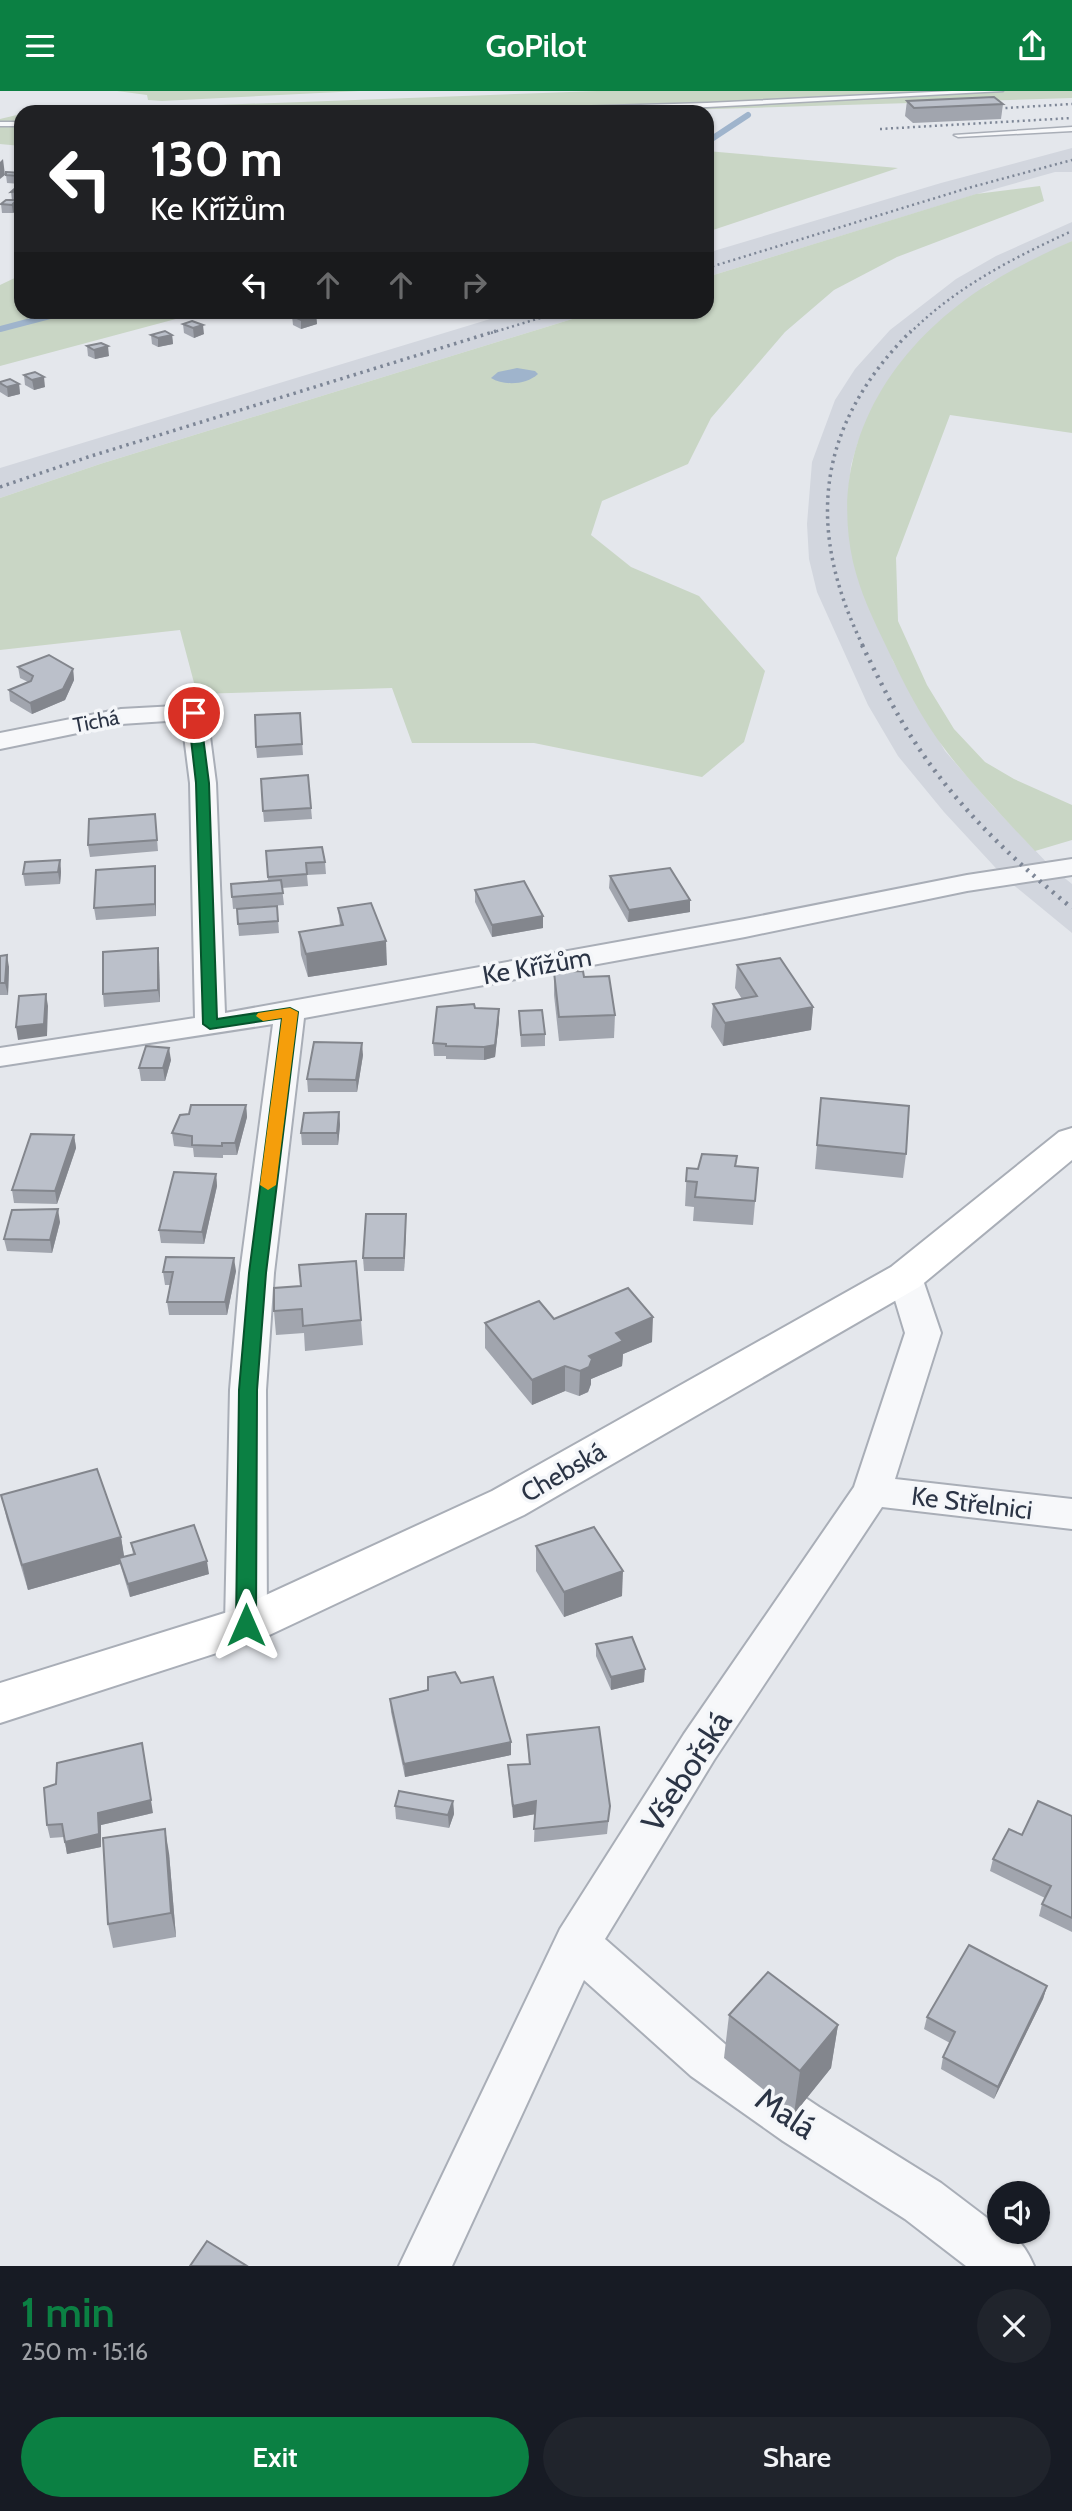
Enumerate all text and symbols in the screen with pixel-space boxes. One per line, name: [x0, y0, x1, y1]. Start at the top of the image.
text: GoPilot: [485, 26, 587, 65]
icon: menu: [21, 27, 59, 65]
icon: share: [1013, 27, 1051, 65]
text: 130 m: [150, 129, 283, 188]
icon: left: [35, 133, 126, 224]
text: Ke Křížům: [150, 189, 286, 228]
icon: left: [236, 266, 274, 304]
icon: ahead: [309, 266, 347, 304]
icon: ahead: [382, 266, 420, 304]
icon: right: [455, 266, 493, 304]
pin: [164, 683, 224, 743]
icon: arrive: [175, 694, 213, 732]
street label: Tichá: [71, 704, 121, 738]
street label: Ke Křížům: [480, 941, 594, 991]
street label: Chebská: [515, 1435, 612, 1509]
street label: Ke Střelnici: [910, 1480, 1034, 1526]
position arrow: [209, 1588, 283, 1662]
street label: Všebořská: [632, 1703, 740, 1839]
street label: Malá: [749, 2079, 824, 2147]
map controls: [987, 2181, 1050, 2244]
button: sound: [987, 2181, 1050, 2244]
text: 1 min: [21, 2286, 115, 2338]
button: close: [977, 2289, 1051, 2363]
text: 250 m · 15:16: [21, 2338, 148, 2366]
button: Exit: [21, 2417, 529, 2497]
button: Share: [543, 2417, 1051, 2497]

